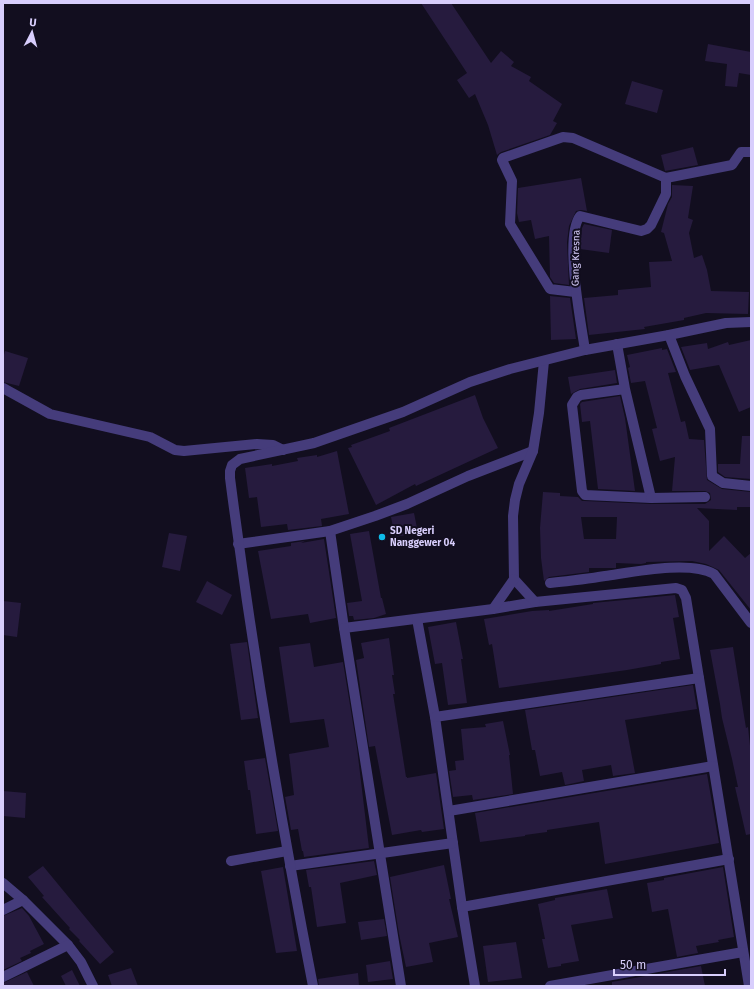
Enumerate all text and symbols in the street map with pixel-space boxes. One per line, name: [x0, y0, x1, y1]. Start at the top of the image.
north arrow: [12, 12, 52, 52]
text: U: [29, 16, 37, 29]
street label: Gang Kresna: [570, 230, 582, 286]
place label: SD Negeri Nanggewer 04: [390, 525, 455, 549]
marker: SD Negeri Nanggewer 04: [377, 532, 387, 542]
scale bar: [614, 951, 725, 977]
text: 50 m: [620, 958, 646, 972]

